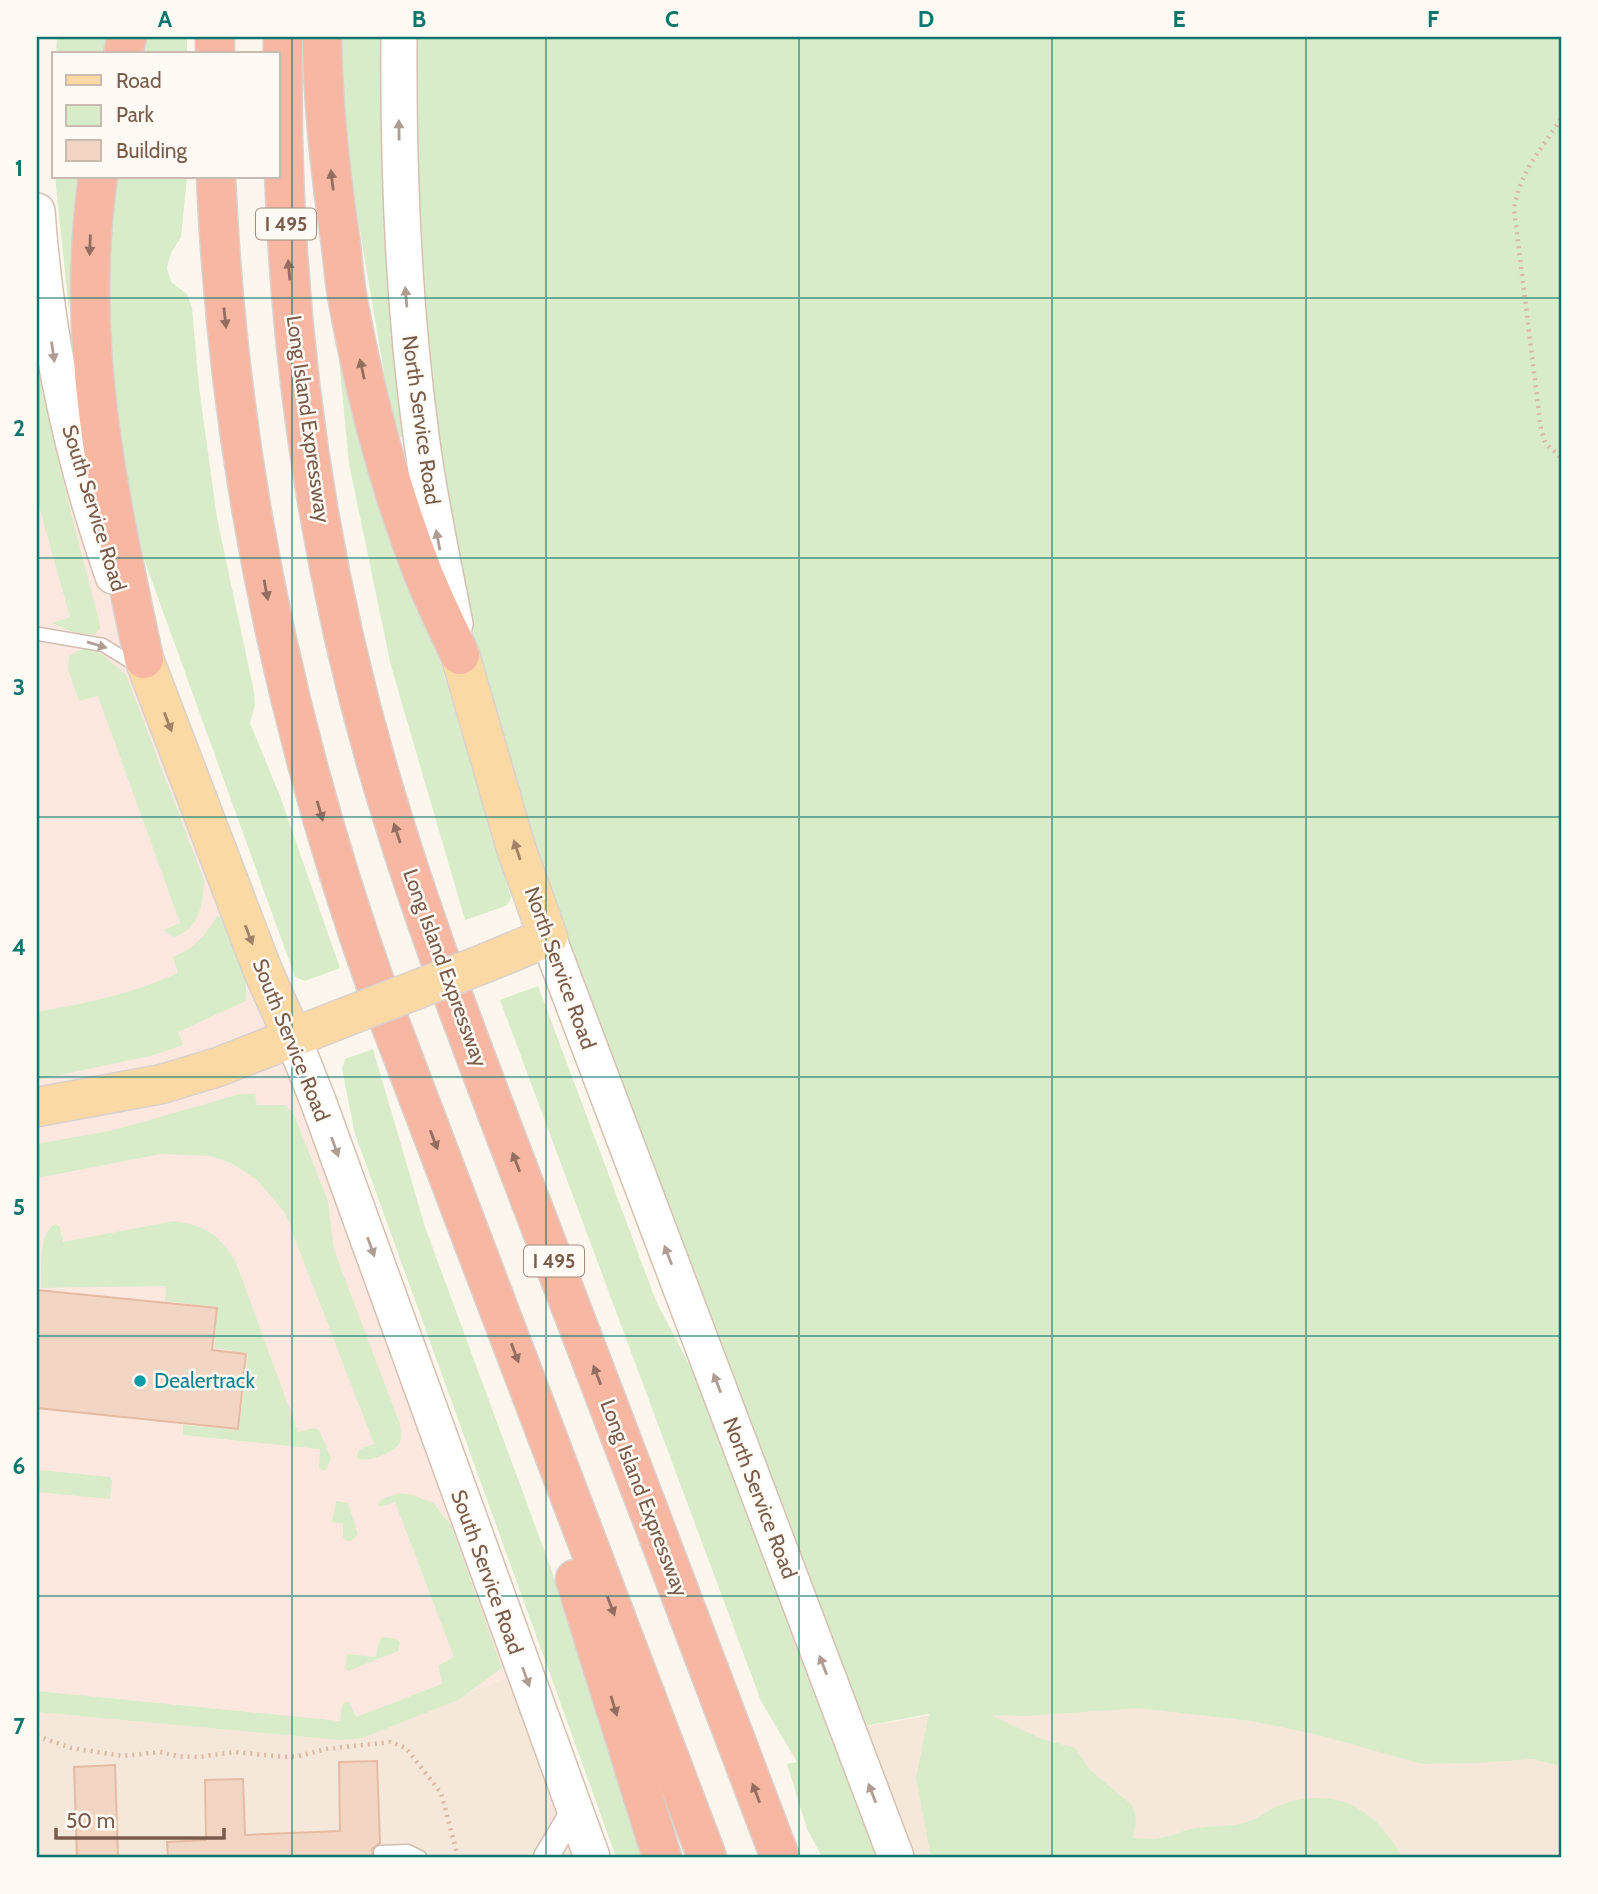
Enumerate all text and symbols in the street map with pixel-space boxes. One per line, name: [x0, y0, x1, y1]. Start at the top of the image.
text: A: [158, 5, 173, 33]
text: B: [412, 5, 426, 33]
text: C: [665, 5, 679, 33]
text: D: [918, 5, 934, 33]
text: E: [1172, 5, 1186, 33]
text: F: [1427, 5, 1439, 33]
legend: [52, 52, 280, 178]
text: Road: [116, 68, 162, 93]
text: Park: [116, 102, 154, 127]
one-way arrow: [393, 119, 405, 141]
text: Building: [116, 138, 188, 163]
text: 1: [15, 154, 23, 182]
one-way arrow: [326, 168, 337, 190]
road number: I 495: [256, 208, 316, 240]
one-way arrow: [85, 234, 96, 256]
one-way arrow: [283, 259, 294, 281]
one-way arrow: [400, 285, 411, 307]
one-way arrow: [220, 307, 231, 329]
street label: Long Island Expressway: [282, 314, 335, 525]
street label: North Service Road: [397, 334, 446, 506]
one-way arrow: [48, 341, 59, 363]
one-way arrow: [356, 358, 367, 380]
text: 2: [13, 414, 25, 442]
street label: South Service Road: [57, 422, 132, 594]
one-way arrow: [432, 529, 443, 551]
one-way arrow: [260, 579, 271, 601]
one-way arrow: [87, 641, 108, 651]
text: 3: [13, 673, 25, 701]
one-way arrow: [162, 712, 173, 733]
one-way arrow: [316, 801, 326, 822]
one-way arrow: [391, 822, 402, 843]
one-way arrow: [511, 839, 522, 860]
street label: Long Island Expressway: [398, 865, 493, 1071]
street label: North Service Road: [520, 883, 601, 1052]
one-way arrow: [243, 925, 254, 946]
text: 4: [12, 933, 26, 961]
street label: South Service Road: [247, 955, 335, 1125]
one-way arrow: [429, 1130, 440, 1151]
one-way arrow: [329, 1137, 340, 1158]
one-way arrow: [511, 1151, 522, 1172]
text: 5: [13, 1193, 25, 1221]
one-way arrow: [365, 1237, 376, 1258]
one-way arrow: [663, 1244, 674, 1265]
road number: I 495: [524, 1246, 584, 1276]
one-way arrow: [509, 1343, 520, 1364]
one-way arrow: [591, 1364, 602, 1385]
place label: Dealertrack: [154, 1368, 255, 1393]
marker: Dealertrack: [132, 1373, 148, 1389]
one-way arrow: [711, 1373, 722, 1394]
street label: Long Island Expressway: [595, 1396, 694, 1600]
street label: North Service Road: [718, 1414, 803, 1582]
text: 6: [13, 1452, 25, 1480]
street label: South Service Road: [446, 1486, 529, 1657]
one-way arrow: [605, 1596, 616, 1617]
one-way arrow: [818, 1654, 829, 1675]
one-way arrow: [520, 1666, 531, 1687]
one-way arrow: [610, 1695, 620, 1716]
text: 7: [13, 1712, 25, 1740]
one-way arrow: [750, 1783, 761, 1804]
one-way arrow: [866, 1783, 877, 1804]
scale bar: [56, 1796, 224, 1840]
text: 50 m: [66, 1808, 115, 1833]

